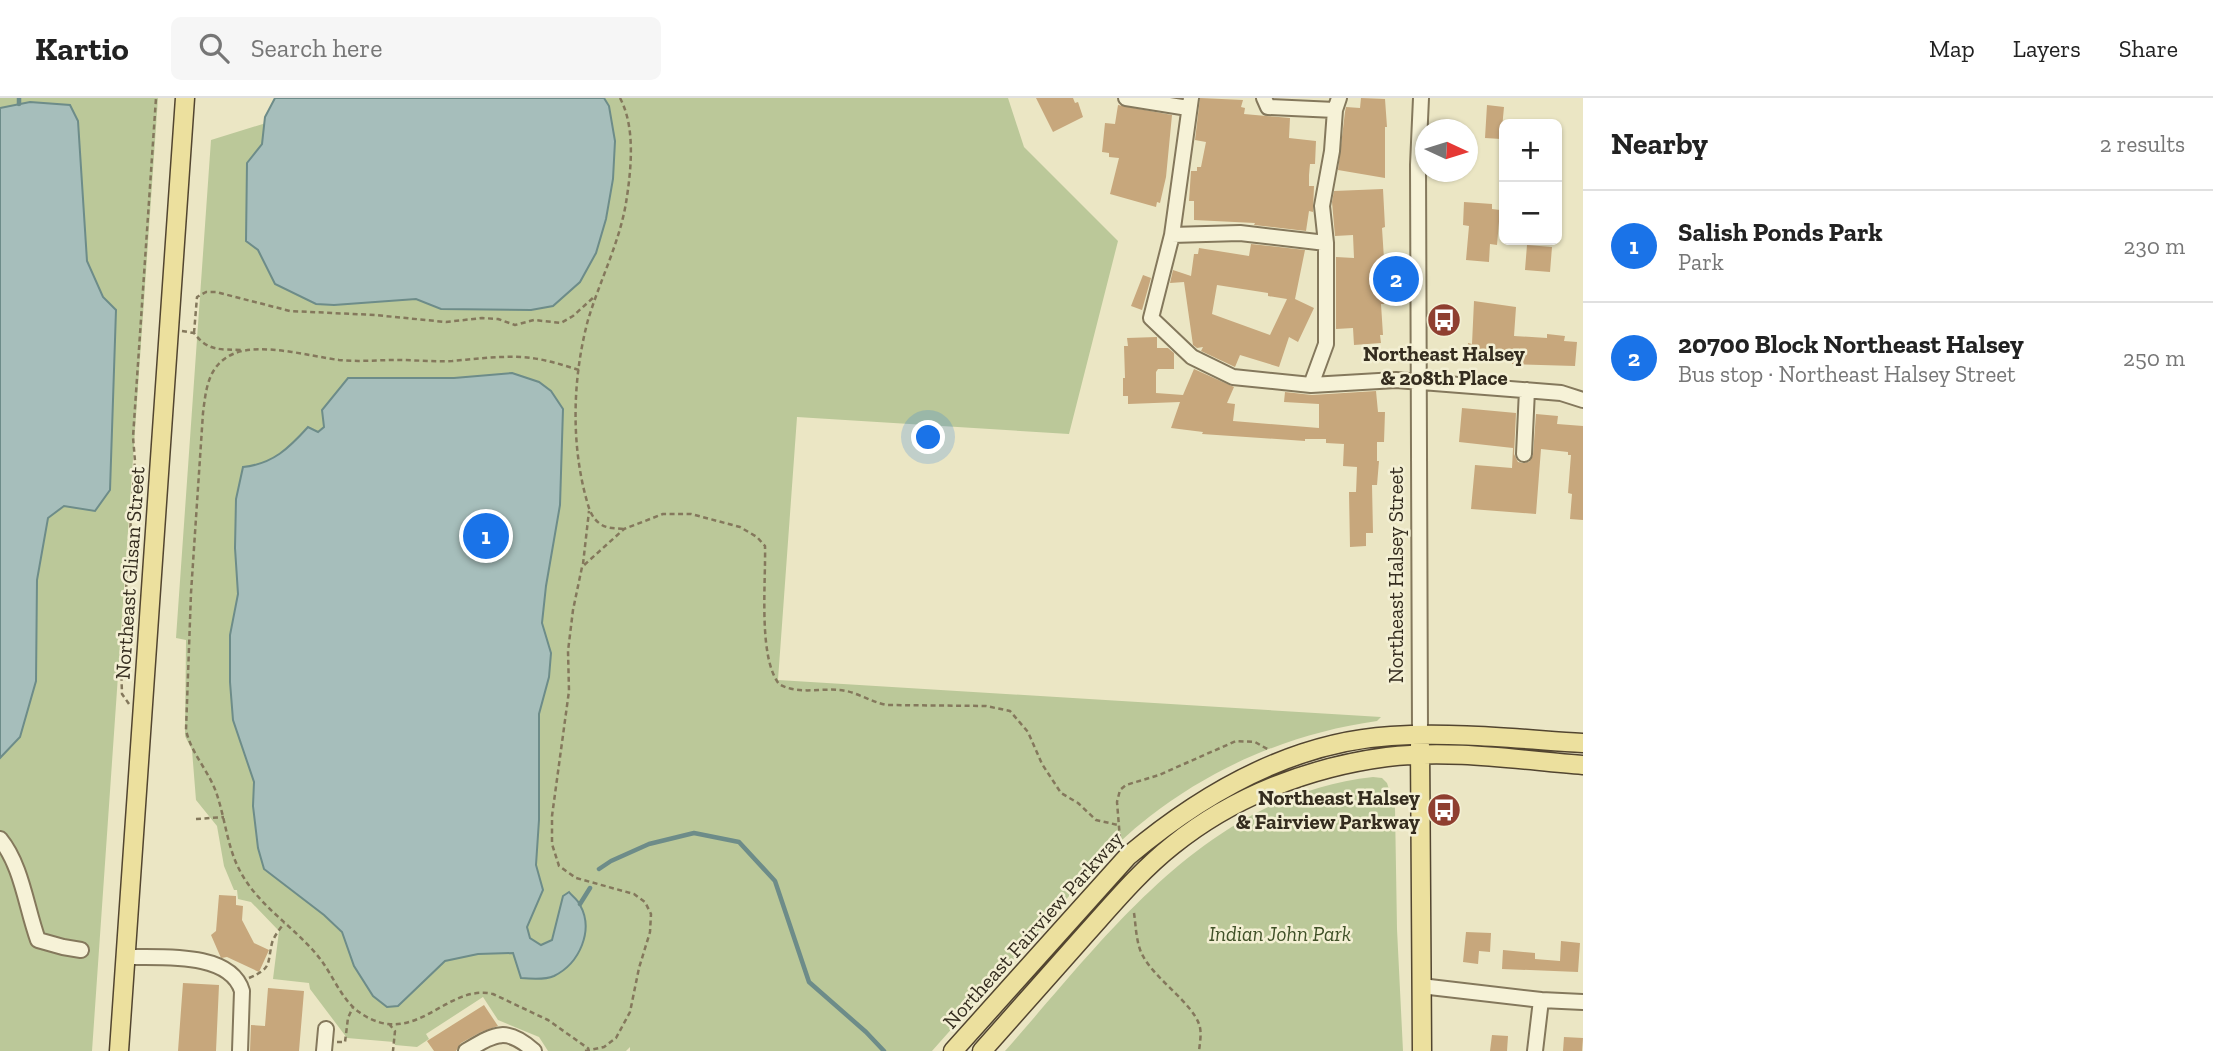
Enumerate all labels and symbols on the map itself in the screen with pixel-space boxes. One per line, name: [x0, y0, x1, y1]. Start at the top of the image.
north arrow: [1415, 119, 1478, 182]
pin: 2: [1373, 253, 1419, 305]
bus stop icon: Northeast Halsey & 208th Place: [1425, 301, 1463, 339]
place label: Northeast Halsey & 208th Place: [1363, 341, 1525, 390]
your location: [911, 420, 945, 454]
street label: Northeast Glisan Street: [110, 465, 149, 680]
street label: Northeast Halsey Street: [1383, 467, 1408, 683]
pin: 1: [463, 510, 509, 562]
place label: Northeast Halsey & Fairview Parkway: [1236, 785, 1420, 834]
bus stop icon: Northeast Halsey & Fairview Parkway: [1425, 791, 1463, 829]
street label: Northeast Fairview Parkway: [937, 826, 1128, 1034]
park label: Indian John Park: [1209, 921, 1351, 946]

